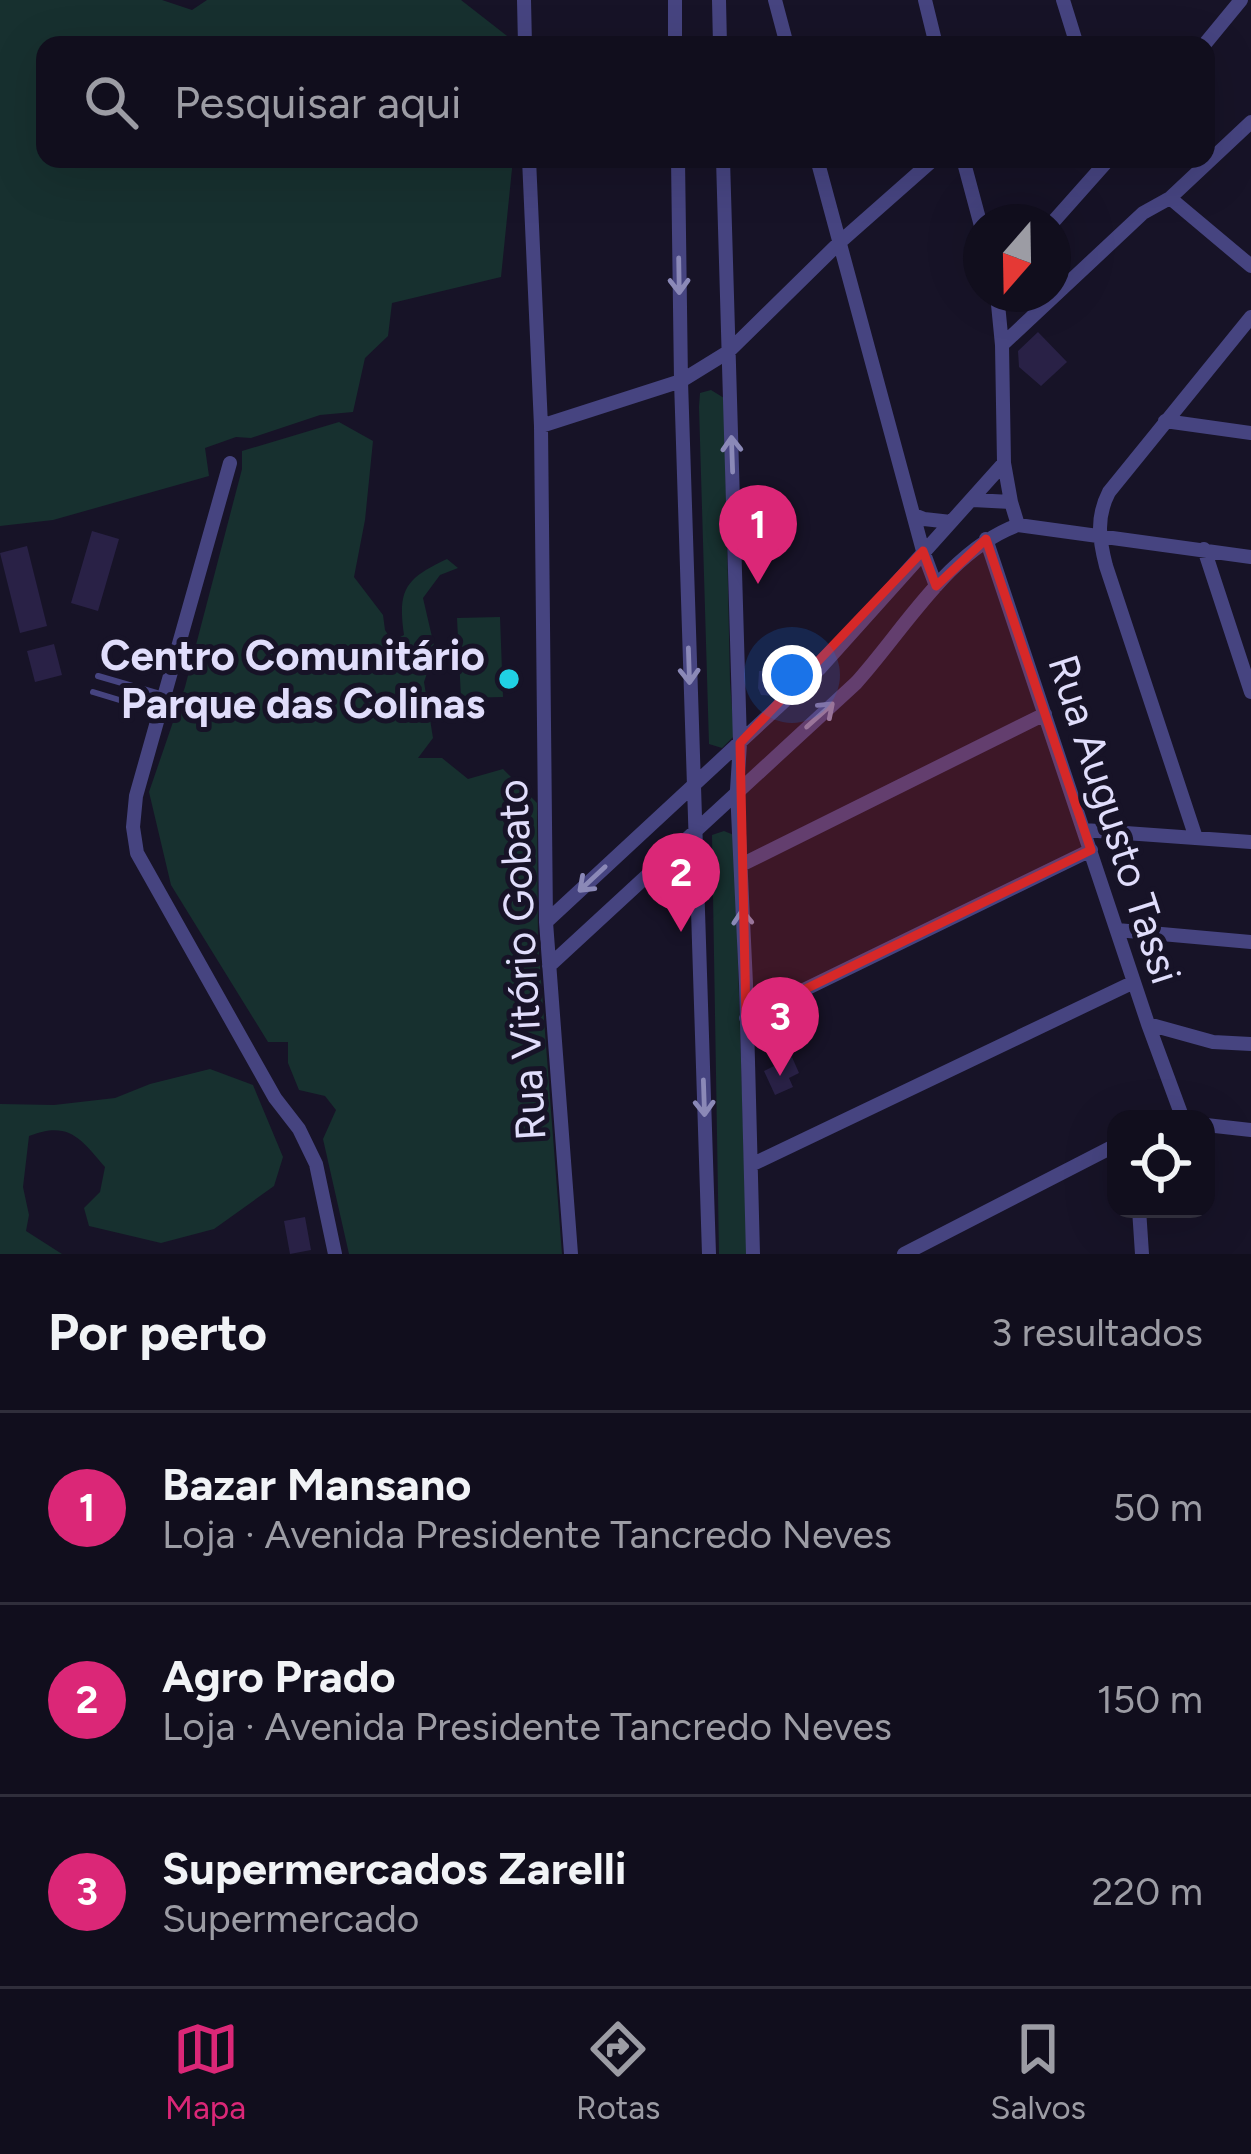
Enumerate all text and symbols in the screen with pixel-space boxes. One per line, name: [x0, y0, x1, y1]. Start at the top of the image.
search box: [36, 36, 1215, 168]
icon: search: [78, 69, 144, 135]
text: Pesquisar aqui: [174, 75, 461, 129]
north arrow: [963, 204, 1071, 312]
one-way arrow: [668, 256, 691, 295]
one-way arrow: [721, 435, 744, 474]
pin: 1: [719, 485, 797, 584]
place label: Centro Comunitário Parque das Colinas: [100, 630, 485, 729]
your location: [762, 645, 822, 705]
one-way arrow: [678, 646, 701, 685]
street label: Rua Augusto Tassi: [1037, 648, 1192, 990]
marker: Centro Comunitário Parque das Colinas: [496, 666, 522, 692]
one-way arrow: [804, 702, 834, 730]
street label: Rua Vitório Gobato: [487, 778, 556, 1142]
pin: 2: [642, 833, 720, 932]
one-way arrow: [578, 865, 608, 892]
one-way arrow: [731, 908, 754, 947]
pin: 3: [741, 977, 819, 1076]
one-way arrow: [692, 1078, 715, 1117]
map controls: [1107, 1110, 1215, 1218]
button: locate: [1107, 1110, 1215, 1218]
text: Por perto: [48, 1302, 267, 1363]
text: 3 resultados: [991, 1309, 1203, 1356]
text: Bazar Mansano: [162, 1457, 472, 1511]
text: 1: [79, 1484, 95, 1531]
text: 50 m: [1113, 1484, 1203, 1531]
text: Loja · Avenida Presidente Tancredo Neves: [162, 1511, 892, 1558]
text: Agro Prado: [162, 1649, 396, 1703]
text: 2: [76, 1676, 98, 1723]
text: 150 m: [1097, 1676, 1203, 1723]
text: Loja · Avenida Presidente Tancredo Neves: [162, 1703, 892, 1750]
text: Supermercados Zarelli: [162, 1841, 627, 1895]
text: 3: [76, 1868, 98, 1915]
text: 220 m: [1092, 1868, 1203, 1915]
text: Supermercado: [162, 1895, 419, 1942]
tab: Mapa: [165, 2016, 246, 2127]
tab: Rotas: [576, 2016, 660, 2127]
tab: Salvos: [990, 2016, 1086, 2127]

